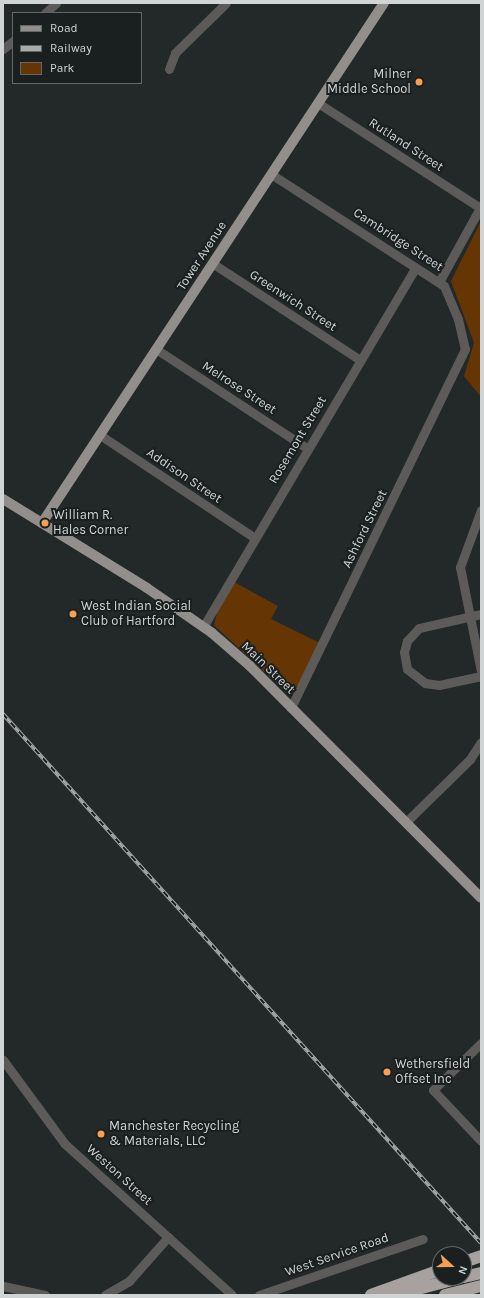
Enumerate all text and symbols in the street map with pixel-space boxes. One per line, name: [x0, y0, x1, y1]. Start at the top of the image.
legend: [12, 12, 142, 84]
text: Road: [50, 21, 78, 35]
text: Railway: [50, 41, 92, 55]
text: Park: [50, 61, 74, 75]
place label: Milner Middle School: [327, 67, 411, 98]
marker: Milner Middle School: [414, 77, 424, 87]
street label: Rutland Street: [366, 115, 446, 175]
street label: Cambridge Street: [350, 205, 446, 275]
street label: Tower Avenue: [174, 219, 230, 293]
street label: Greenwich Street: [246, 267, 340, 335]
street label: Melrose Street: [199, 358, 279, 418]
street label: Rosemont Street: [266, 393, 330, 487]
street label: Addison Street: [143, 445, 225, 507]
street label: Ashford Street: [339, 487, 391, 571]
place label: William R. Hales Corner: [53, 508, 128, 539]
marker: William R. Hales Corner: [40, 518, 50, 528]
place label: West Indian Social Club of Hartford: [81, 599, 191, 630]
marker: West Indian Social Club of Hartford: [68, 609, 78, 619]
street label: Main Street: [238, 639, 298, 697]
place label: Wethersfield Offset Inc: [395, 1057, 470, 1088]
marker: Wethersfield Offset Inc: [382, 1067, 392, 1077]
place label: Manchester Recycling & Materials, LLC: [109, 1119, 239, 1150]
marker: Manchester Recycling & Materials, LLC: [96, 1129, 106, 1139]
street label: Weston Street: [83, 1141, 155, 1209]
street label: West Service Road: [283, 1230, 391, 1280]
north arrow: [432, 1246, 472, 1286]
text: N: [455, 1264, 470, 1276]

